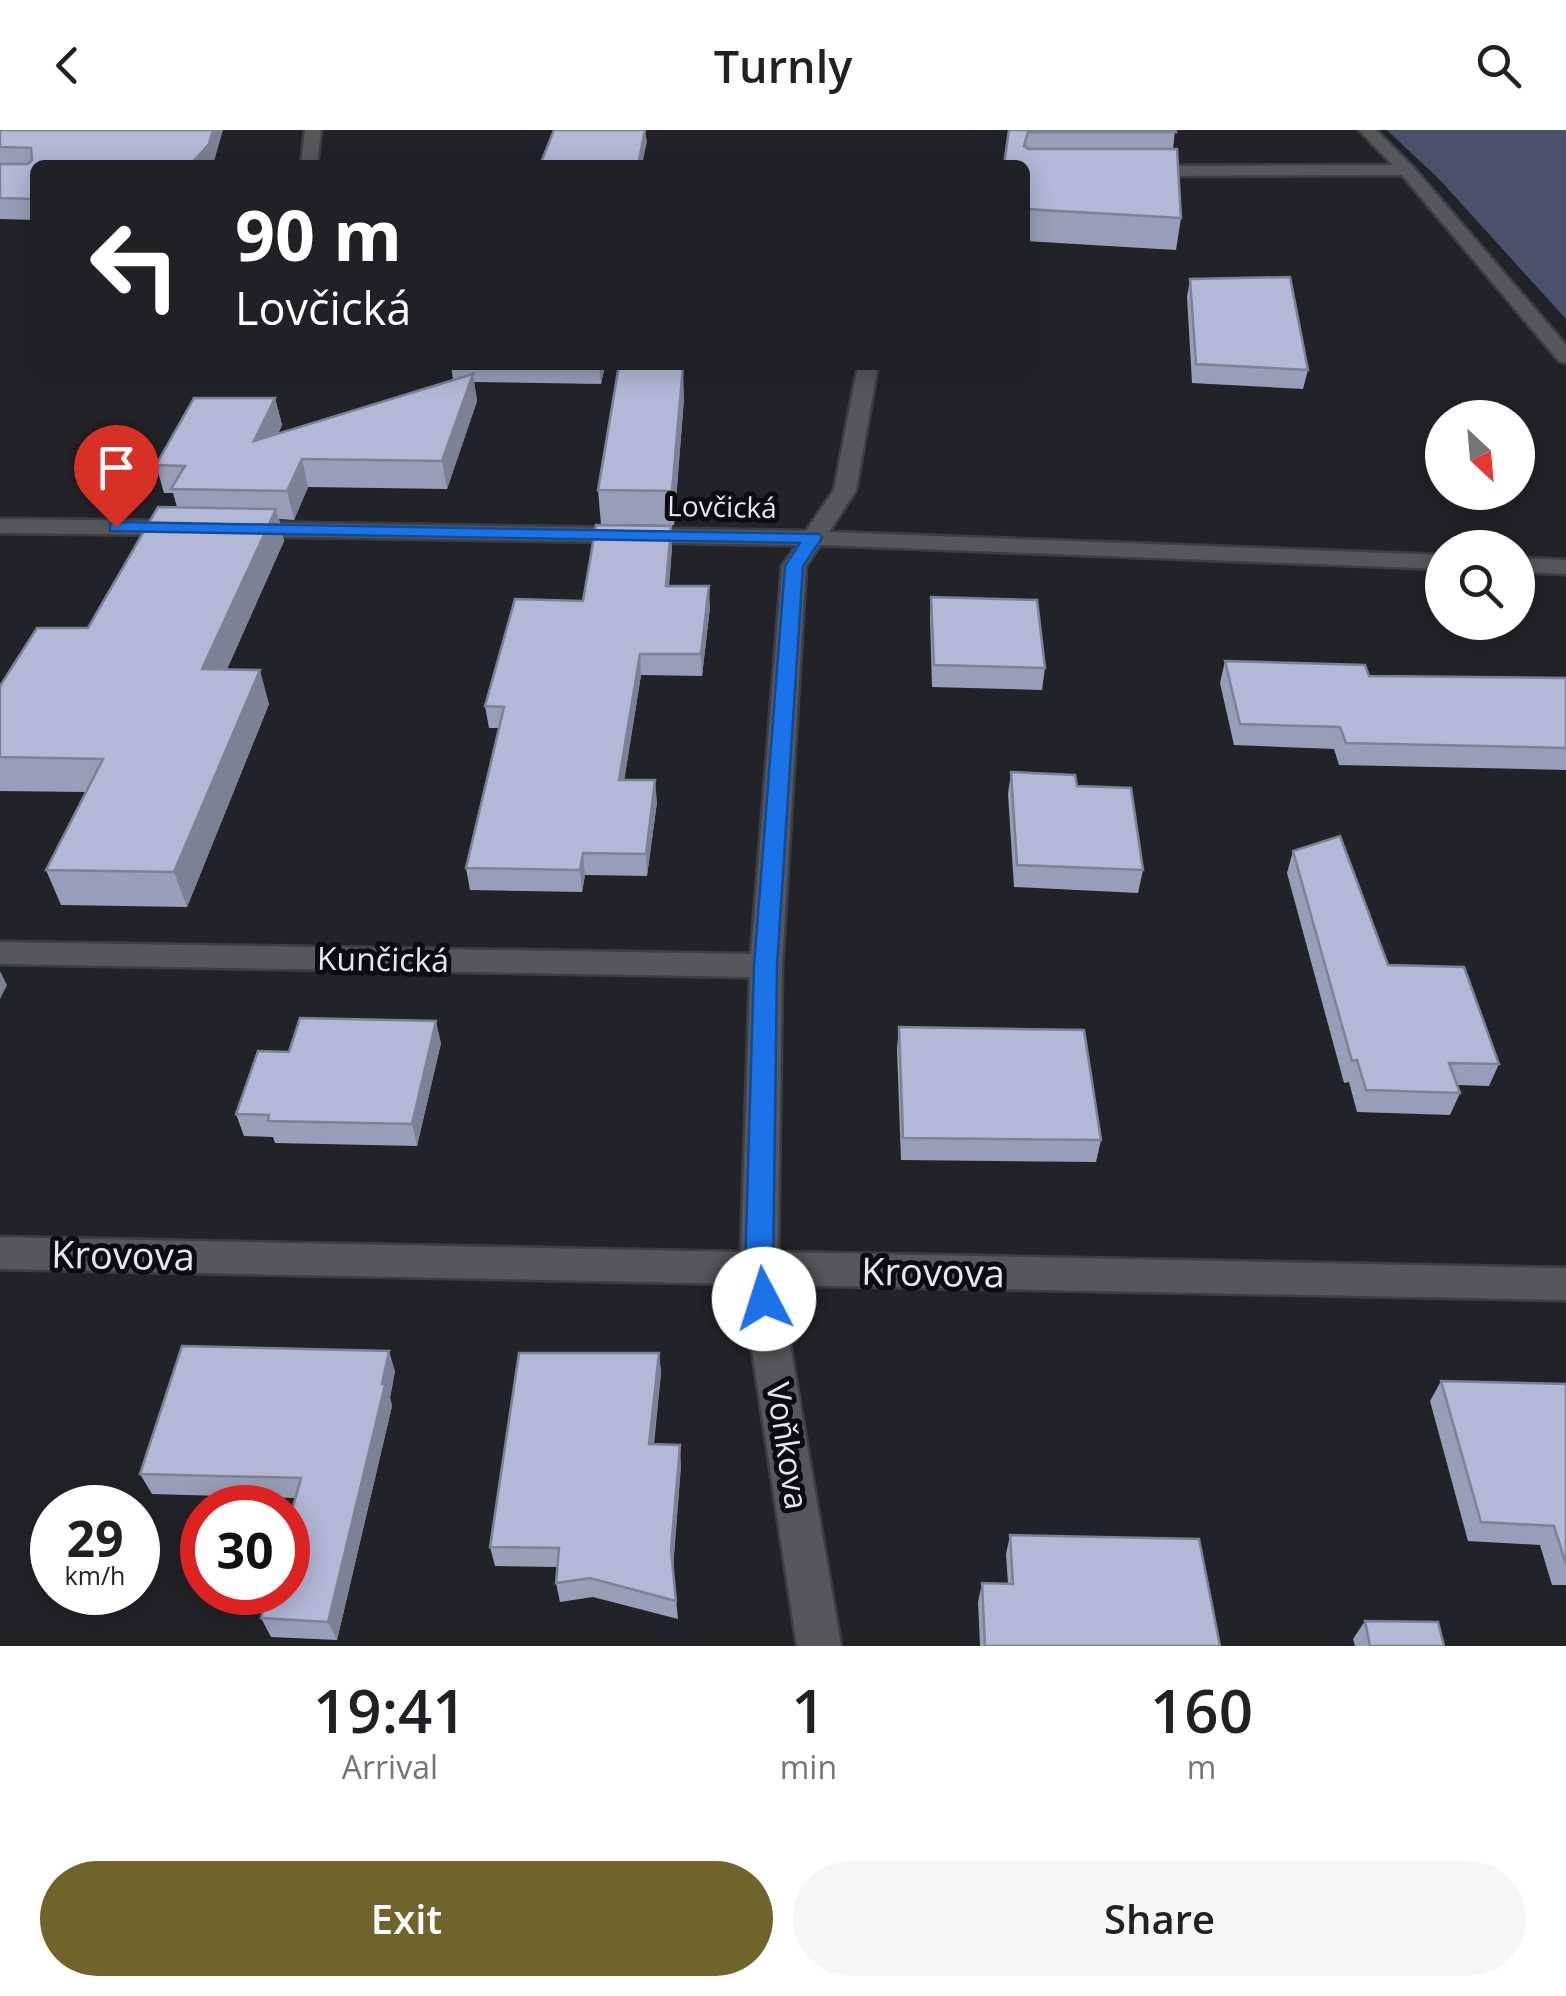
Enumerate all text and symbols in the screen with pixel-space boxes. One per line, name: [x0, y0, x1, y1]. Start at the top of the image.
text: Turnly: [714, 35, 852, 96]
icon: back: [40, 38, 95, 93]
icon: search: [1471, 38, 1526, 93]
text: 90 m: [235, 186, 402, 282]
icon: left: [70, 200, 200, 330]
text: Lovčická: [235, 277, 411, 338]
north arrow: [1425, 400, 1535, 510]
map controls: [1425, 400, 1535, 640]
pin: [74, 425, 159, 528]
icon: arrive: [89, 440, 144, 495]
street label: Lovčická: [667, 486, 777, 526]
button: search: [1425, 530, 1535, 640]
street label: Kunčická: [317, 936, 449, 981]
street label: Krovova: [51, 1227, 195, 1281]
street label: Krovova: [861, 1244, 1005, 1298]
position arrow: [712, 1247, 816, 1351]
street label: Voňkova: [757, 1379, 820, 1512]
speed limit sign: 30: [180, 1485, 310, 1615]
text: 29: [66, 1504, 124, 1572]
text: km/h: [65, 1558, 125, 1592]
text: 19:41: [313, 1669, 467, 1751]
text: 1: [791, 1669, 826, 1751]
text: 160: [1150, 1669, 1253, 1751]
text: Arrival: [342, 1745, 438, 1788]
text: min: [780, 1745, 837, 1788]
text: m: [1187, 1745, 1216, 1788]
button: Exit: [40, 1861, 773, 1976]
button: Share: [793, 1861, 1526, 1976]

